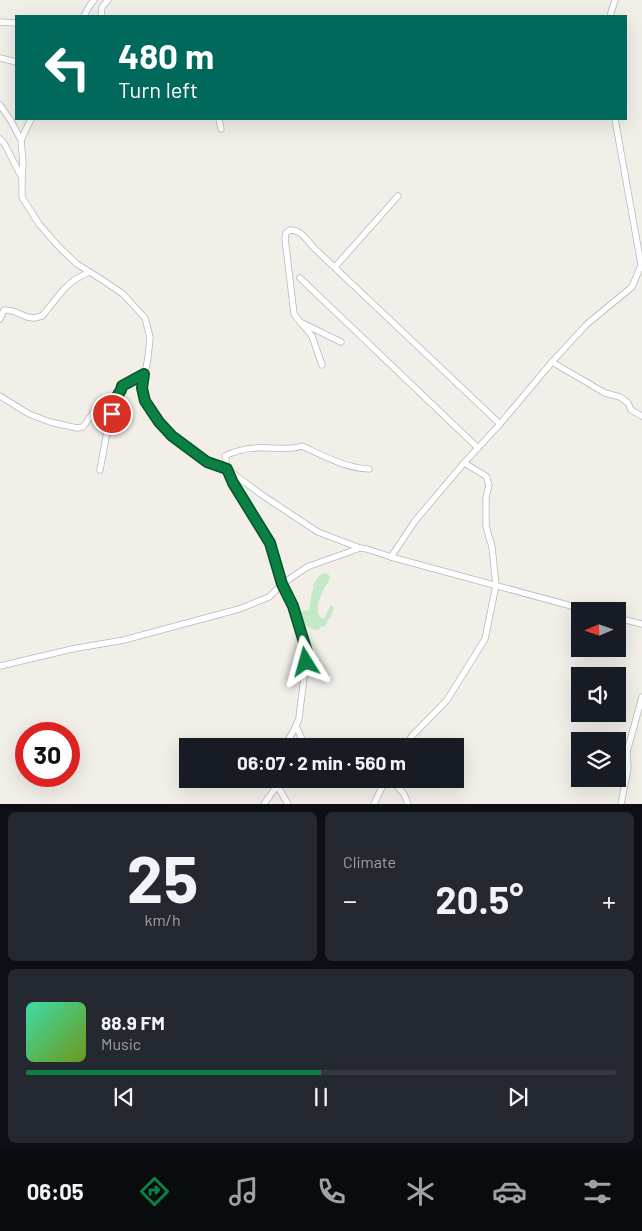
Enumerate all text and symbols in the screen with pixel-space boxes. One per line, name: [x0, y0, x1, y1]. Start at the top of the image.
text: 480 m: [118, 34, 214, 76]
icon: left: [35, 35, 100, 100]
text: Turn left: [118, 76, 198, 102]
pin: [91, 393, 133, 435]
icon: arrive: [98, 400, 126, 428]
north arrow: [571, 602, 626, 658]
map controls: [571, 602, 626, 787]
position arrow: [279, 635, 331, 687]
button: sound: [571, 667, 626, 722]
speed limit sign: 30: [15, 722, 80, 787]
button: layers: [571, 732, 626, 787]
text: 06:07 · 2 min · 560 m: [237, 751, 406, 774]
text: 25: [127, 838, 198, 916]
text: Climate: [343, 852, 396, 871]
text: 20.5°: [436, 876, 523, 922]
text: −: [343, 883, 357, 917]
text: +: [602, 883, 616, 917]
text: km/h: [144, 910, 181, 929]
text: 88.9 FM: [101, 1011, 165, 1034]
text: Music: [101, 1034, 141, 1053]
icon: previous: [110, 1083, 138, 1111]
icon: pause: [307, 1083, 335, 1111]
icon: next: [504, 1083, 532, 1111]
icon: directions: [137, 1174, 172, 1209]
icon: music: [226, 1174, 261, 1209]
icon: phone: [314, 1174, 349, 1209]
icon: climate: [403, 1174, 438, 1209]
icon: car: [492, 1174, 527, 1209]
icon: filters: [580, 1174, 615, 1209]
text: 06:05: [27, 1178, 84, 1204]

